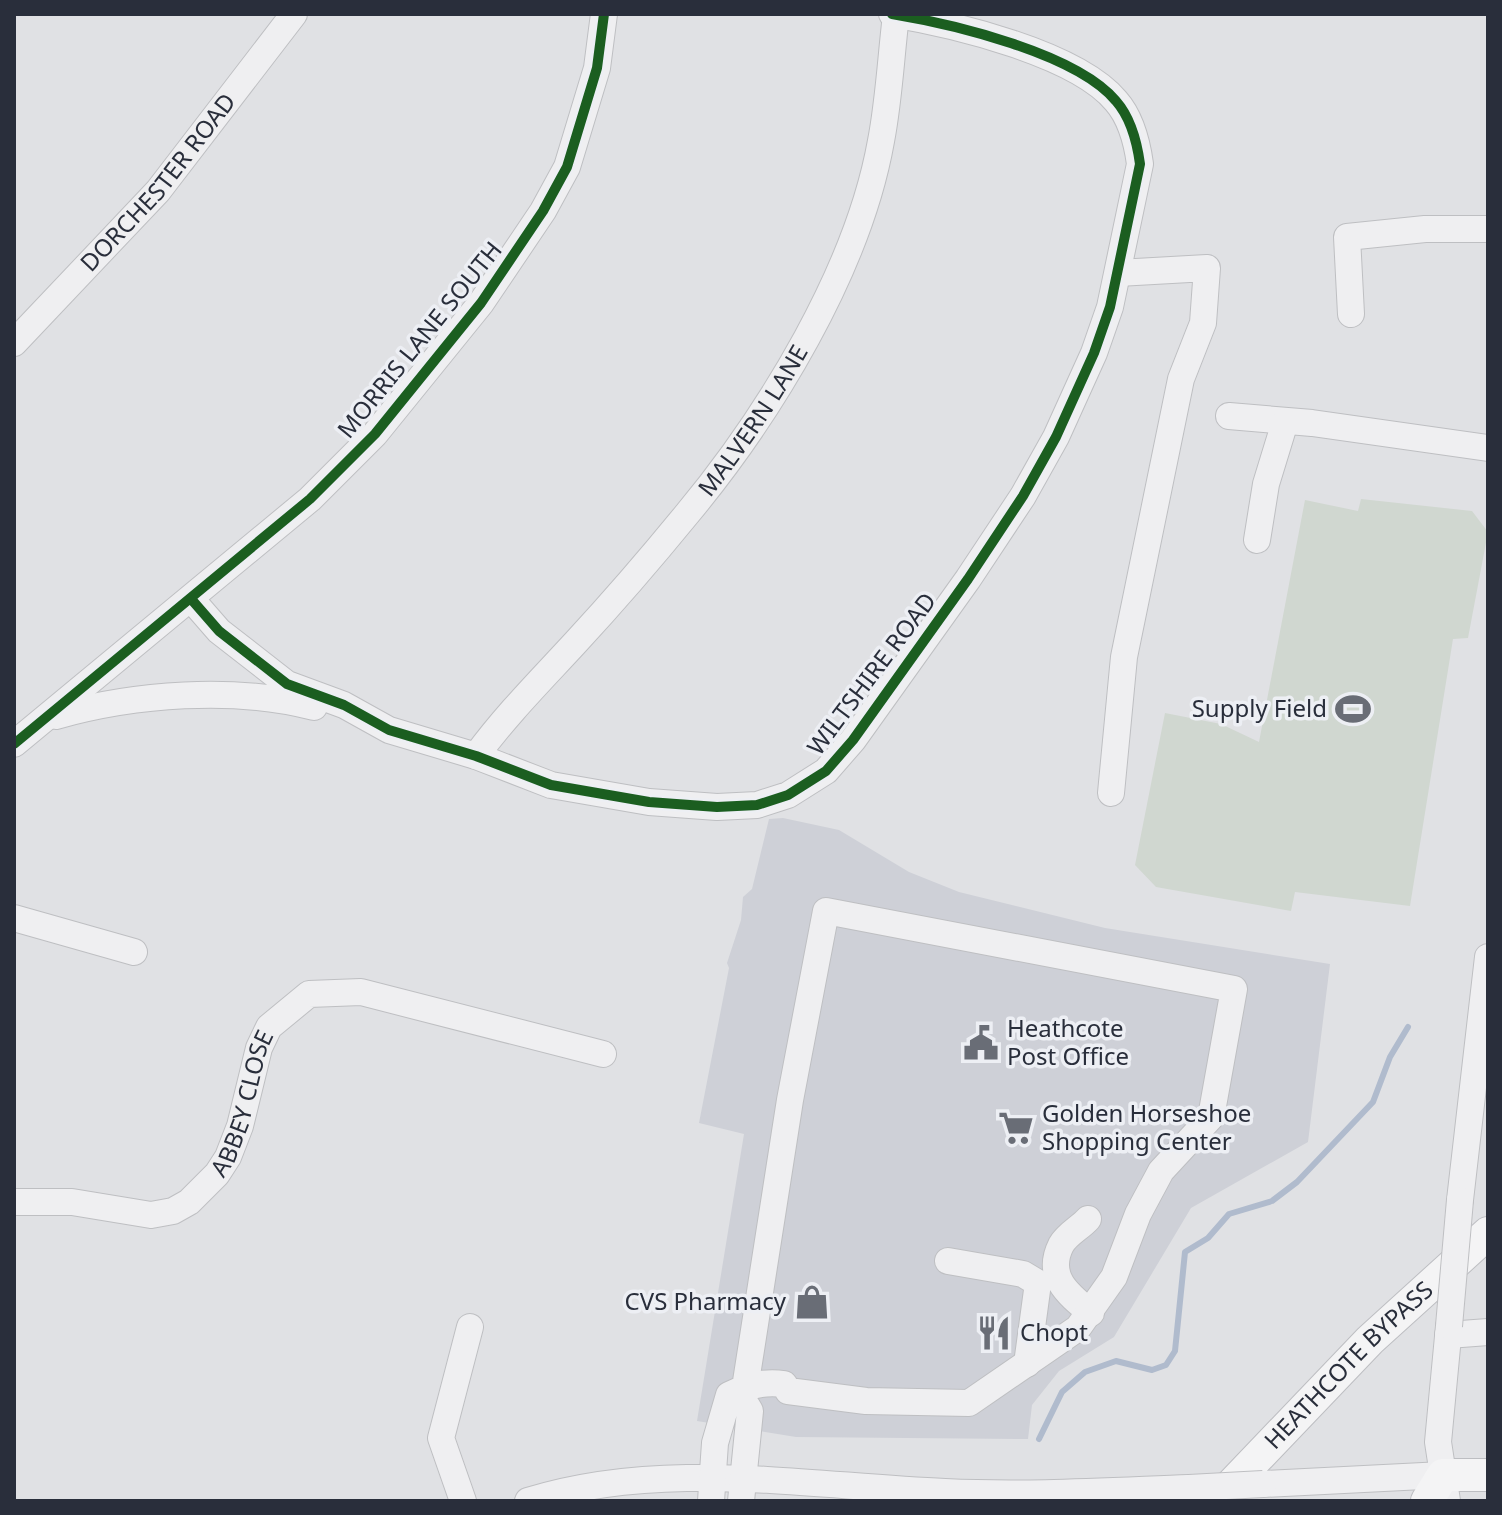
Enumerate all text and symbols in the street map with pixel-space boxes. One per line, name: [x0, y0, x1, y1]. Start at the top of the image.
street label: DORCHESTER ROAD: [72, 86, 242, 278]
street label: MORRIS LANE SOUTH: [329, 234, 509, 444]
street label: MALVERN LANE: [690, 338, 815, 502]
street label: WILTSHIRE ROAD: [799, 585, 943, 761]
sports icon: Supply Field: [1334, 690, 1372, 728]
place label: Supply Field: [1192, 691, 1327, 724]
place label: Heathcote Post Office: [1007, 1011, 1129, 1072]
street label: ABBEY CLOSE: [202, 1024, 280, 1183]
public building icon: Heathcote Post Office: [962, 1024, 1000, 1062]
place label: Golden Horseshoe Shopping Center: [1042, 1096, 1251, 1157]
supermarket icon: Golden Horseshoe Shopping Center: [997, 1109, 1035, 1147]
street label: HEATHCOTE BYPASS: [1256, 1273, 1439, 1456]
shop icon: CVS Pharmacy: [793, 1283, 831, 1321]
place label: CVS Pharmacy: [625, 1284, 787, 1317]
restaurant icon: Chopt: [975, 1314, 1013, 1352]
place label: Chopt: [1020, 1315, 1088, 1348]

